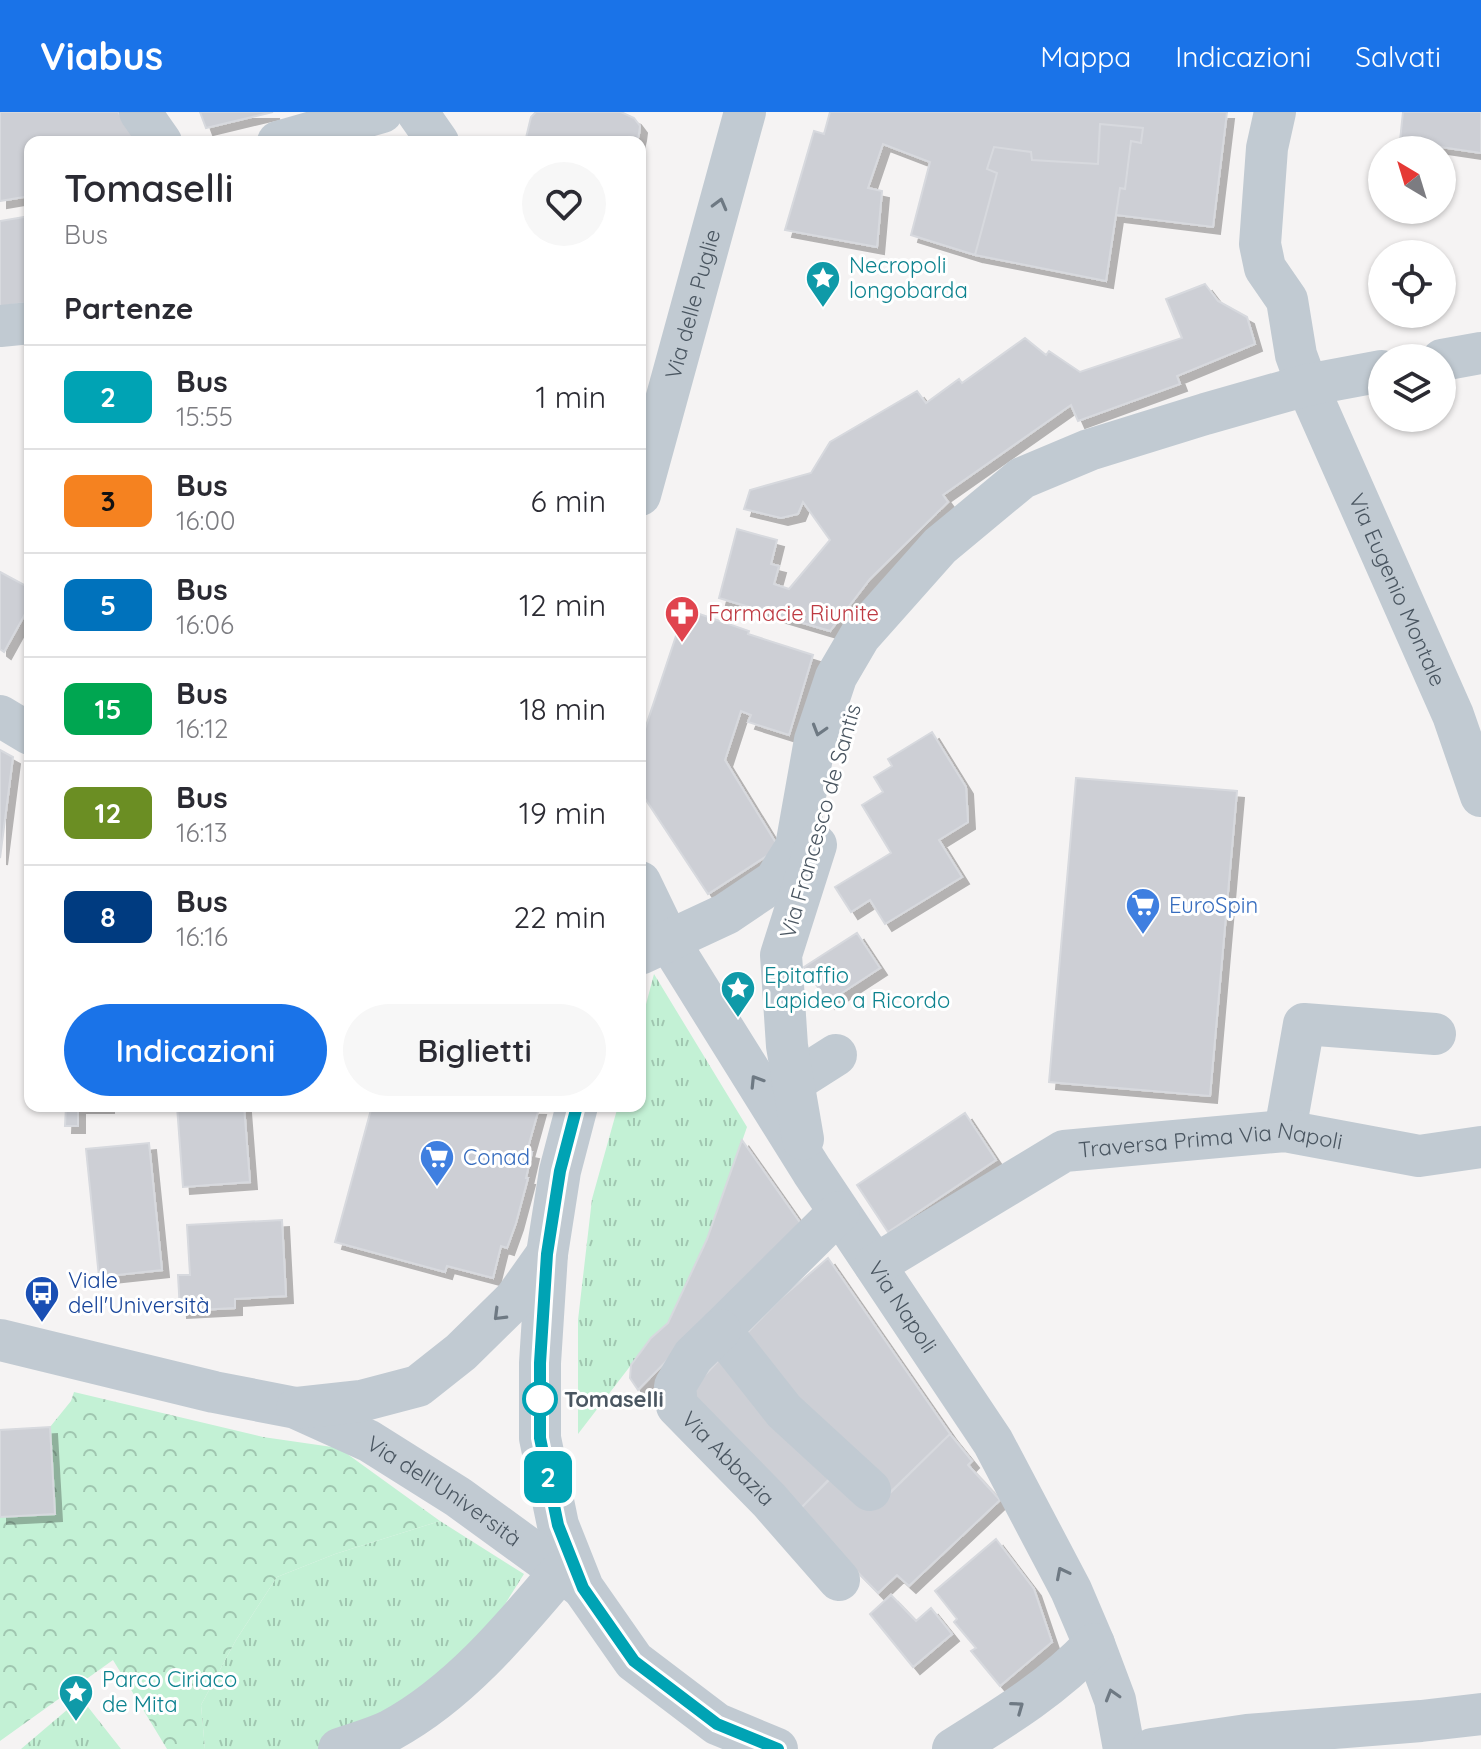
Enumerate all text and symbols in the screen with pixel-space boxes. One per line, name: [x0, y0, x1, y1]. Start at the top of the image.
text: Viabus: [40, 32, 163, 80]
text: Mappa: [1040, 39, 1131, 74]
text: Indicazioni: [1175, 39, 1311, 74]
text: Salvati: [1355, 39, 1441, 74]
north arrow: [1368, 136, 1456, 224]
map controls: [1368, 136, 1456, 432]
button: heart: [522, 162, 606, 246]
text: Tomaselli: [64, 164, 233, 212]
one-way arrow: [711, 197, 727, 211]
text: Bus: [64, 218, 108, 251]
street label: Via delle Puglie: [658, 226, 726, 382]
button: locate: [1368, 240, 1456, 328]
place label: Necropoli longobarda: [849, 251, 968, 304]
place icon: Necropoli longobarda: [804, 259, 842, 309]
text: Partenze: [64, 289, 193, 327]
button: layers: [1368, 344, 1456, 432]
text: Bus: [176, 362, 228, 400]
text: 1 min: [536, 378, 606, 416]
text: 2: [100, 379, 116, 414]
text: 15:55: [176, 400, 233, 433]
text: Bus: [176, 466, 228, 504]
text: 6 min: [531, 482, 606, 520]
text: 3: [100, 483, 116, 518]
street label: Via Eugenio Montale: [1343, 489, 1452, 691]
text: 16:00: [176, 504, 235, 537]
text: Bus: [176, 570, 228, 608]
text: 12 min: [519, 586, 606, 624]
text: 5: [100, 587, 116, 622]
pharmacy icon: Farmacie Riunite: [663, 594, 701, 644]
place label: Farmacie Riunite: [708, 599, 879, 627]
text: 16:06: [176, 608, 234, 641]
text: Bus: [176, 674, 228, 712]
text: 18 min: [519, 690, 606, 728]
text: 15: [94, 691, 122, 726]
street label: Via Francesco de Santis: [773, 700, 867, 942]
text: 16:12: [176, 712, 229, 745]
one-way arrow: [812, 723, 828, 737]
text: Bus: [176, 778, 228, 816]
text: 19 min: [519, 794, 606, 832]
text: 12: [95, 795, 121, 830]
text: 16:13: [176, 816, 228, 849]
text: Bus: [176, 882, 228, 920]
supermarket icon: EuroSpin: [1124, 886, 1162, 936]
place label: EuroSpin: [1169, 891, 1258, 919]
text: 22 min: [513, 898, 606, 936]
text: 8: [100, 899, 116, 934]
text: 16:16: [176, 920, 228, 953]
place label: Epitaffio Lapideo a Ricordo: [764, 961, 950, 1014]
place icon: Epitaffio Lapideo a Ricordo: [719, 969, 757, 1019]
button: Indicazioni: [64, 1004, 327, 1096]
button: Biglietti: [343, 1004, 606, 1096]
one-way arrow: [751, 1076, 766, 1090]
street label: Traversa Prima Via Napoli: [1077, 1116, 1345, 1164]
supermarket icon: Conad: [418, 1138, 456, 1188]
place label: Conad: [463, 1143, 530, 1171]
street label: Via Napoli: [862, 1256, 943, 1358]
place label: Viale dell'Università: [68, 1266, 209, 1319]
bus stop icon: Viale dell'Università: [23, 1274, 61, 1324]
one-way arrow: [494, 1306, 508, 1320]
marker: Tomaselli: [523, 1382, 557, 1416]
place label: Tomaselli: [564, 1385, 664, 1413]
street label: Via Abbazia: [676, 1405, 781, 1512]
street label: Via dell'Università: [362, 1429, 527, 1552]
line badge: 2: [522, 1451, 574, 1503]
text: 2: [540, 1459, 556, 1494]
one-way arrow: [1057, 1566, 1072, 1581]
place label: Parco Ciriaco de Mita: [102, 1665, 237, 1718]
place icon: Parco Ciriaco de Mita: [57, 1673, 95, 1723]
one-way arrow: [1105, 1689, 1121, 1703]
one-way arrow: [1010, 1702, 1024, 1717]

